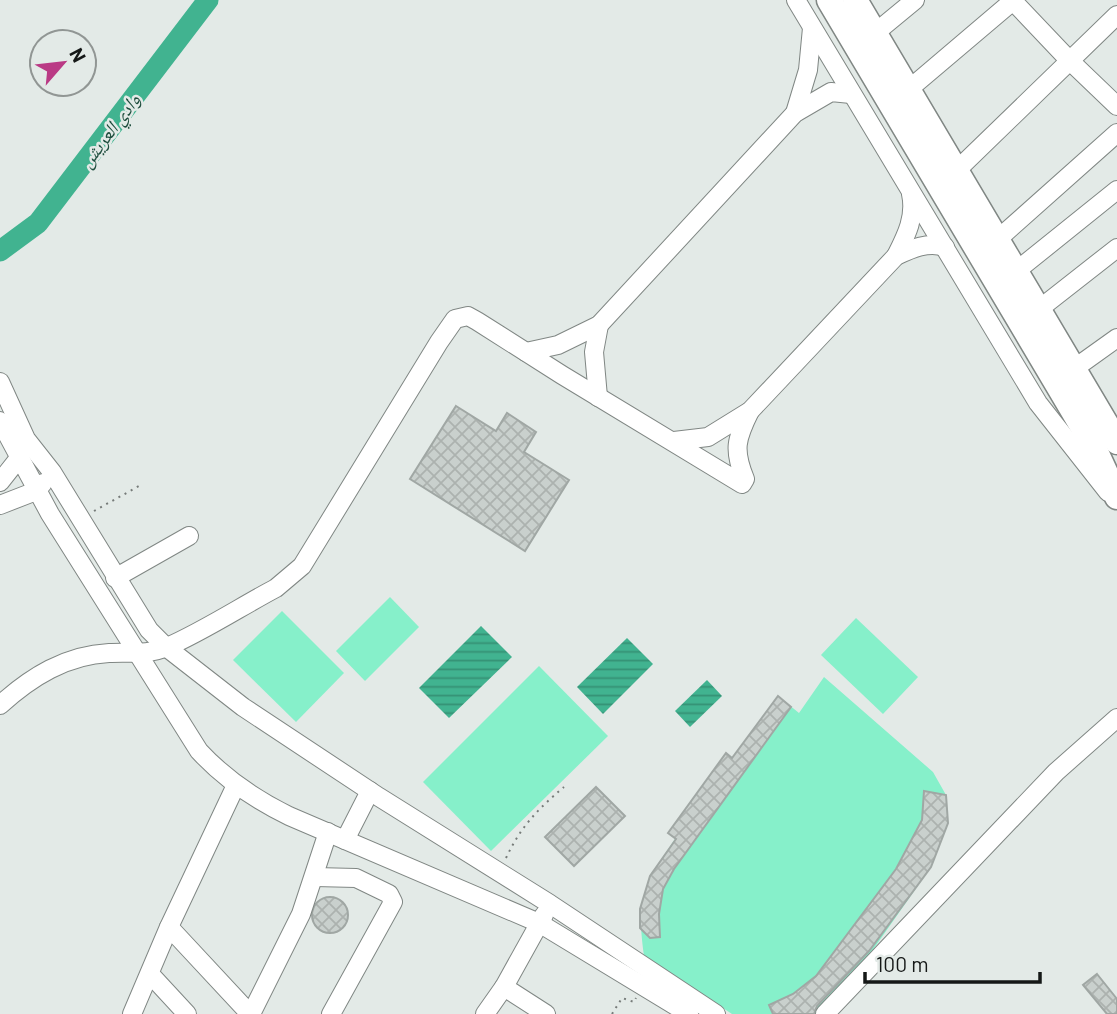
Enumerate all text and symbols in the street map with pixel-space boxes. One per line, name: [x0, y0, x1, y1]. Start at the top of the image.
north arrow: [28, 28, 98, 98]
text: N: [65, 44, 92, 66]
water label: وادي العريش: [74, 88, 148, 174]
scale bar: [865, 940, 1040, 984]
text: 100 m: [876, 951, 929, 976]

